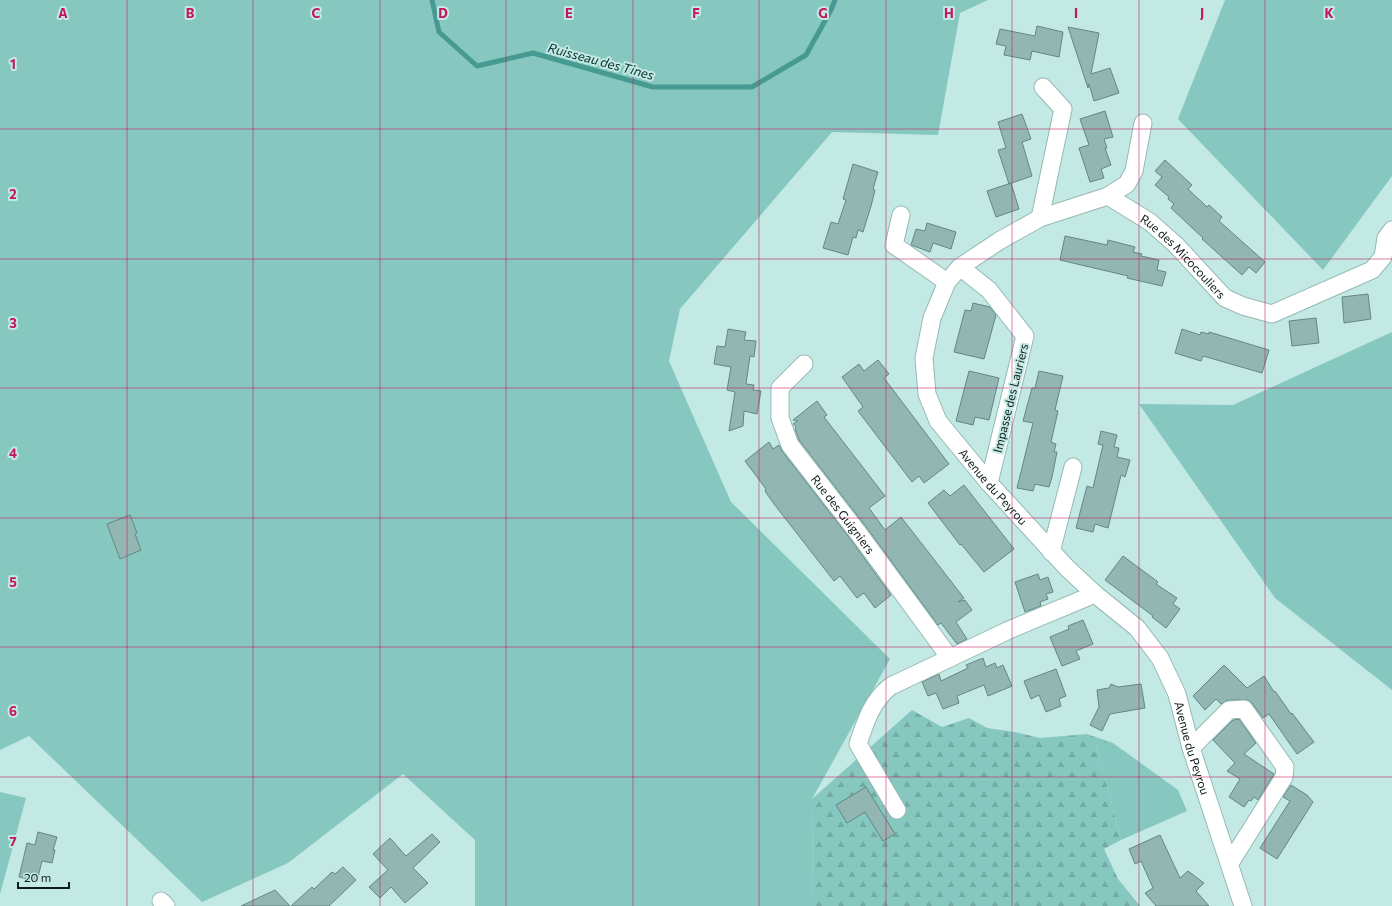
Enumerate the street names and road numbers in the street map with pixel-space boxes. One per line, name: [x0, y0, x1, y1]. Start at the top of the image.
street label: Rue des Micocouliers: [1138, 211, 1229, 301]
street label: Impasse des Lauriers: [990, 342, 1030, 454]
street label: Avenue du Peyrou: [956, 445, 1030, 527]
street label: Rue des Guigniers: [809, 472, 878, 556]
street label: Avenue du Peyrou: [1172, 700, 1213, 796]

